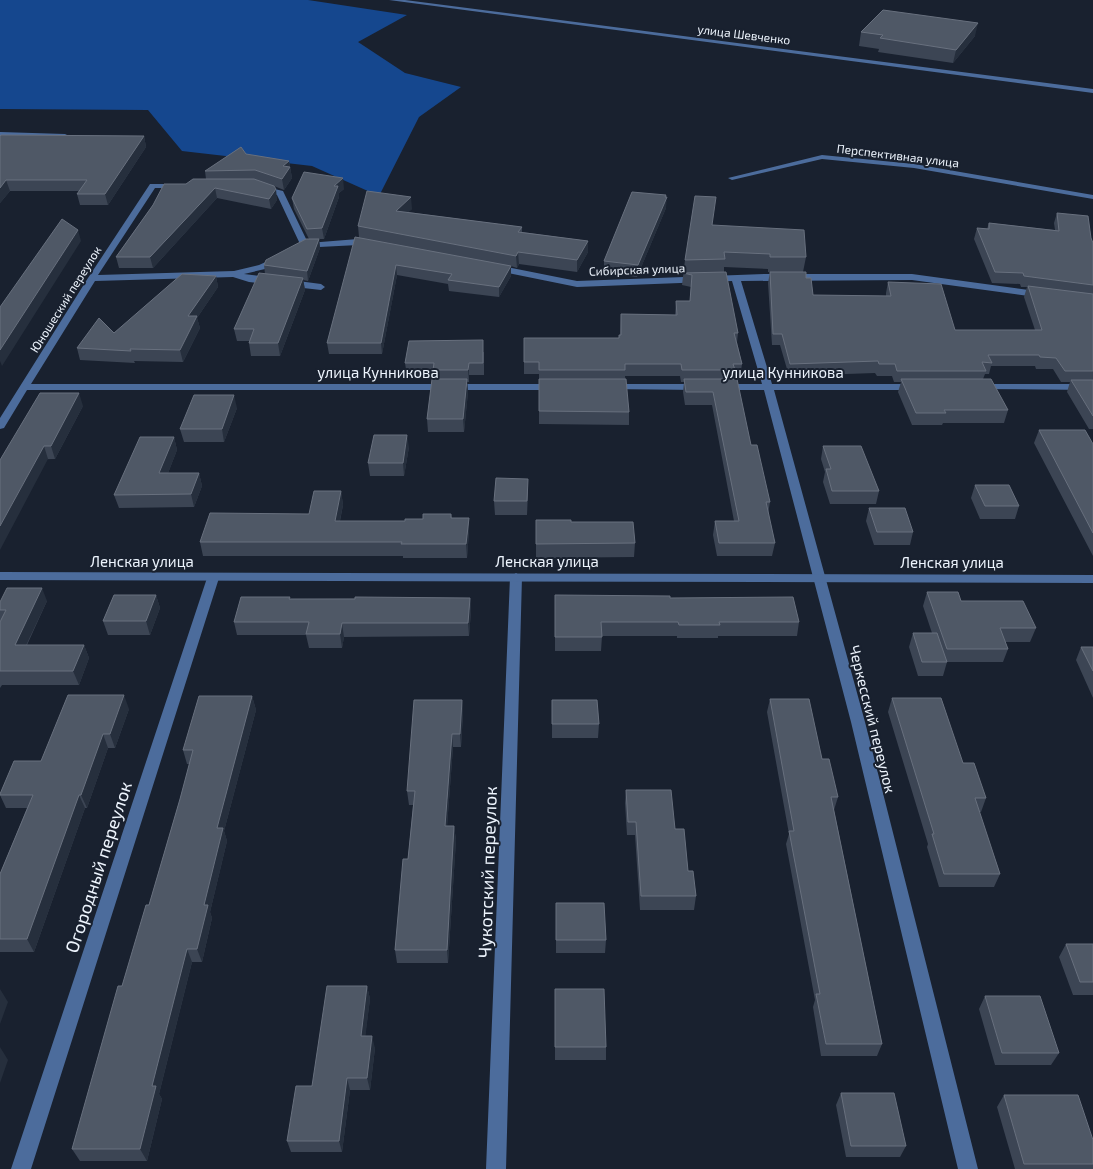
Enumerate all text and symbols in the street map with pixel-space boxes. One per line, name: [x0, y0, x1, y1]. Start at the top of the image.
street label: улица Шевченко: [697, 21, 791, 48]
street label: Перспективная улица: [836, 141, 960, 170]
street label: Юношеский переулок: [26, 243, 105, 355]
street label: Сибирская улица: [589, 260, 685, 279]
street label: улица Кунникова: [317, 363, 439, 382]
street label: улица Кунникова: [722, 363, 844, 382]
street label: Ленская улица: [90, 552, 194, 571]
street label: Ленская улица: [495, 552, 599, 571]
street label: Ленская улица: [900, 553, 1004, 572]
street label: Черкесский переулок: [845, 643, 900, 795]
street label: Огородный переулок: [60, 778, 136, 955]
street label: Чукотский переулок: [473, 785, 501, 958]

